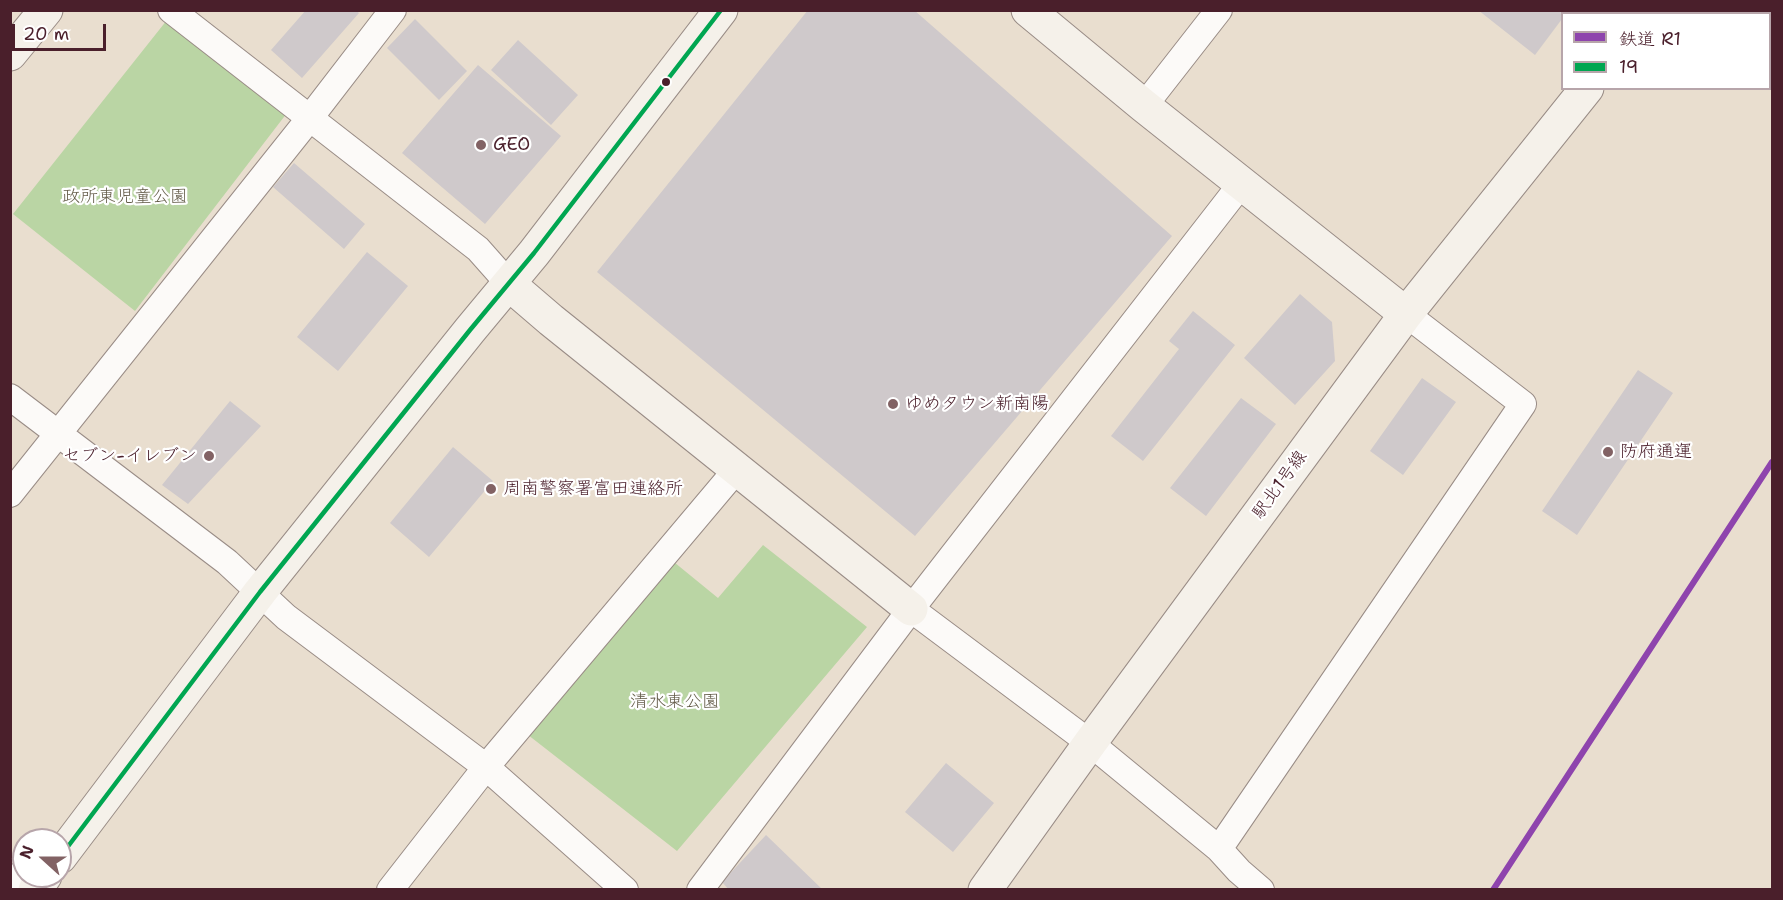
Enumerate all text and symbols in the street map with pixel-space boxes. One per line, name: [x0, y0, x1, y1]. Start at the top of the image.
scale bar: [15, 12, 110, 50]
legend: [1561, 12, 1771, 90]
text: 20 m: [23, 22, 69, 46]
text: 鉄道 R1: [1619, 27, 1681, 51]
text: 19: [1619, 55, 1638, 79]
unlabelled marker: [660, 76, 672, 88]
place label: GEO: [493, 134, 530, 156]
marker: GEO: [474, 138, 488, 152]
park label: 政所東児童公園: [62, 186, 188, 208]
place label: ゆめタウン新南陽: [905, 393, 1049, 415]
marker: ゆめタウン新南陽: [886, 397, 900, 411]
place label: 防府通運: [1620, 441, 1692, 463]
place label: セブン-イレブン: [62, 445, 197, 467]
marker: 防府通運: [1601, 445, 1615, 459]
street label: 駅北1号線: [1248, 446, 1312, 524]
marker: セブン-イレブン: [202, 449, 216, 463]
place label: 周南警察署富田連絡所: [503, 478, 683, 500]
marker: 周南警察署富田連絡所: [484, 482, 498, 496]
park label: 清水東公園: [630, 691, 720, 713]
north arrow: [12, 828, 72, 888]
text: N: [15, 842, 39, 862]

